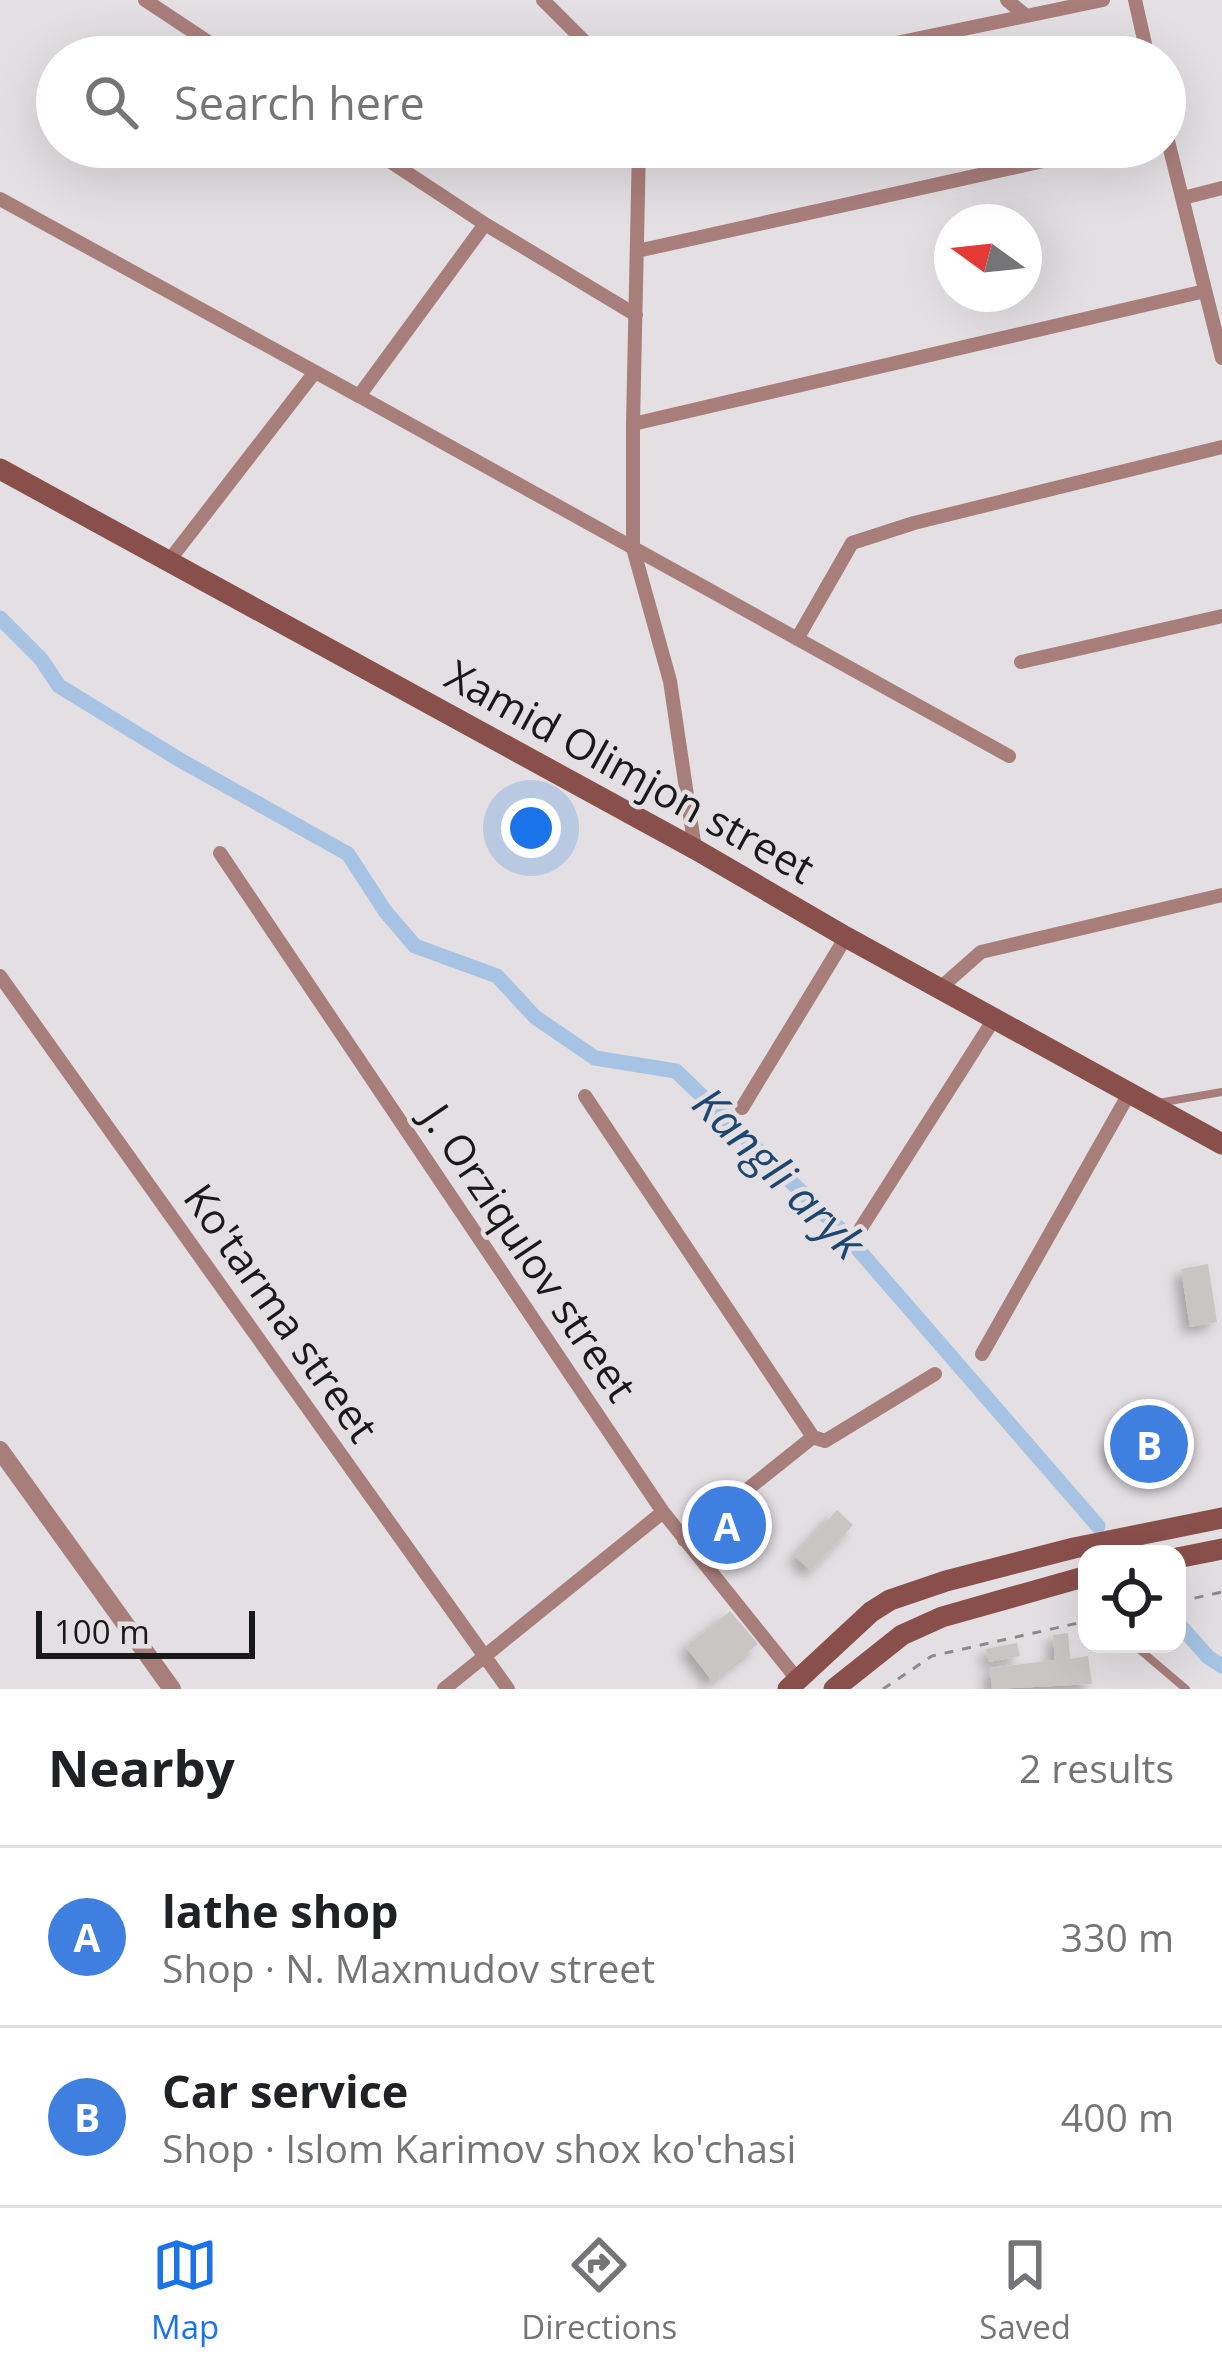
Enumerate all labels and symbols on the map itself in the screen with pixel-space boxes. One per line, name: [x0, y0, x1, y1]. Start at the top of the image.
north arrow: [934, 204, 1042, 312]
street label: Xamid Olimjon street: [436, 646, 825, 896]
your location: [501, 798, 561, 858]
water label: Kangli aryk: [681, 1072, 881, 1273]
street label: J. Orziqulov street: [407, 1089, 651, 1412]
street label: Ko'tarma street: [172, 1172, 392, 1453]
pin: B: [1110, 1399, 1188, 1489]
pin: A: [688, 1480, 766, 1570]
scale bar: [36, 1605, 255, 1658]

